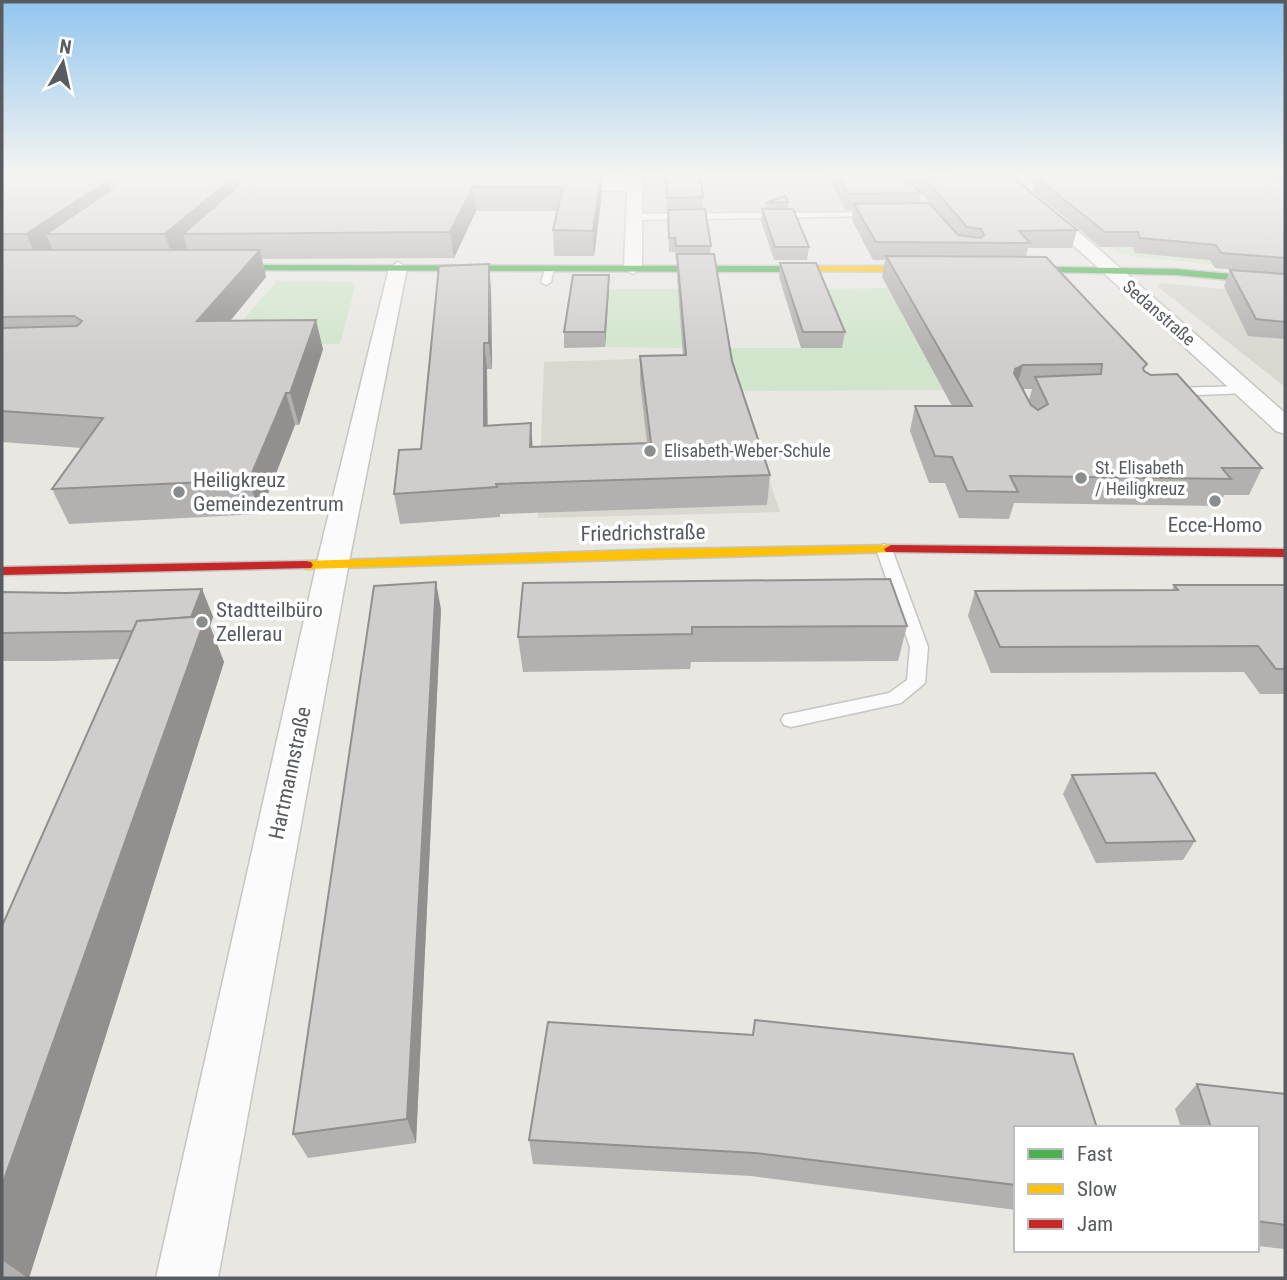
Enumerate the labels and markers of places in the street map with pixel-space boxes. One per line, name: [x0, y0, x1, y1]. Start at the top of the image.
place label: Elisabeth-Weber-Schule: [664, 440, 831, 461]
marker: Elisabeth-Weber-Schule: [642, 443, 658, 459]
place label: St. Elisabeth / Heiligkreuz: [1095, 457, 1185, 499]
place label: Heiligkreuz Gemeindezentrum: [193, 468, 344, 516]
marker: St. Elisabeth / Heiligkreuz: [1073, 470, 1089, 486]
marker: Heiligkreuz Gemeindezentrum: [171, 484, 187, 500]
marker: Ecce-Homo: [1207, 493, 1223, 509]
place label: Ecce-Homo: [1168, 513, 1262, 537]
place label: Stadtteilbüro Zellerau: [216, 598, 323, 646]
marker: Stadtteilbüro Zellerau: [194, 614, 210, 630]

